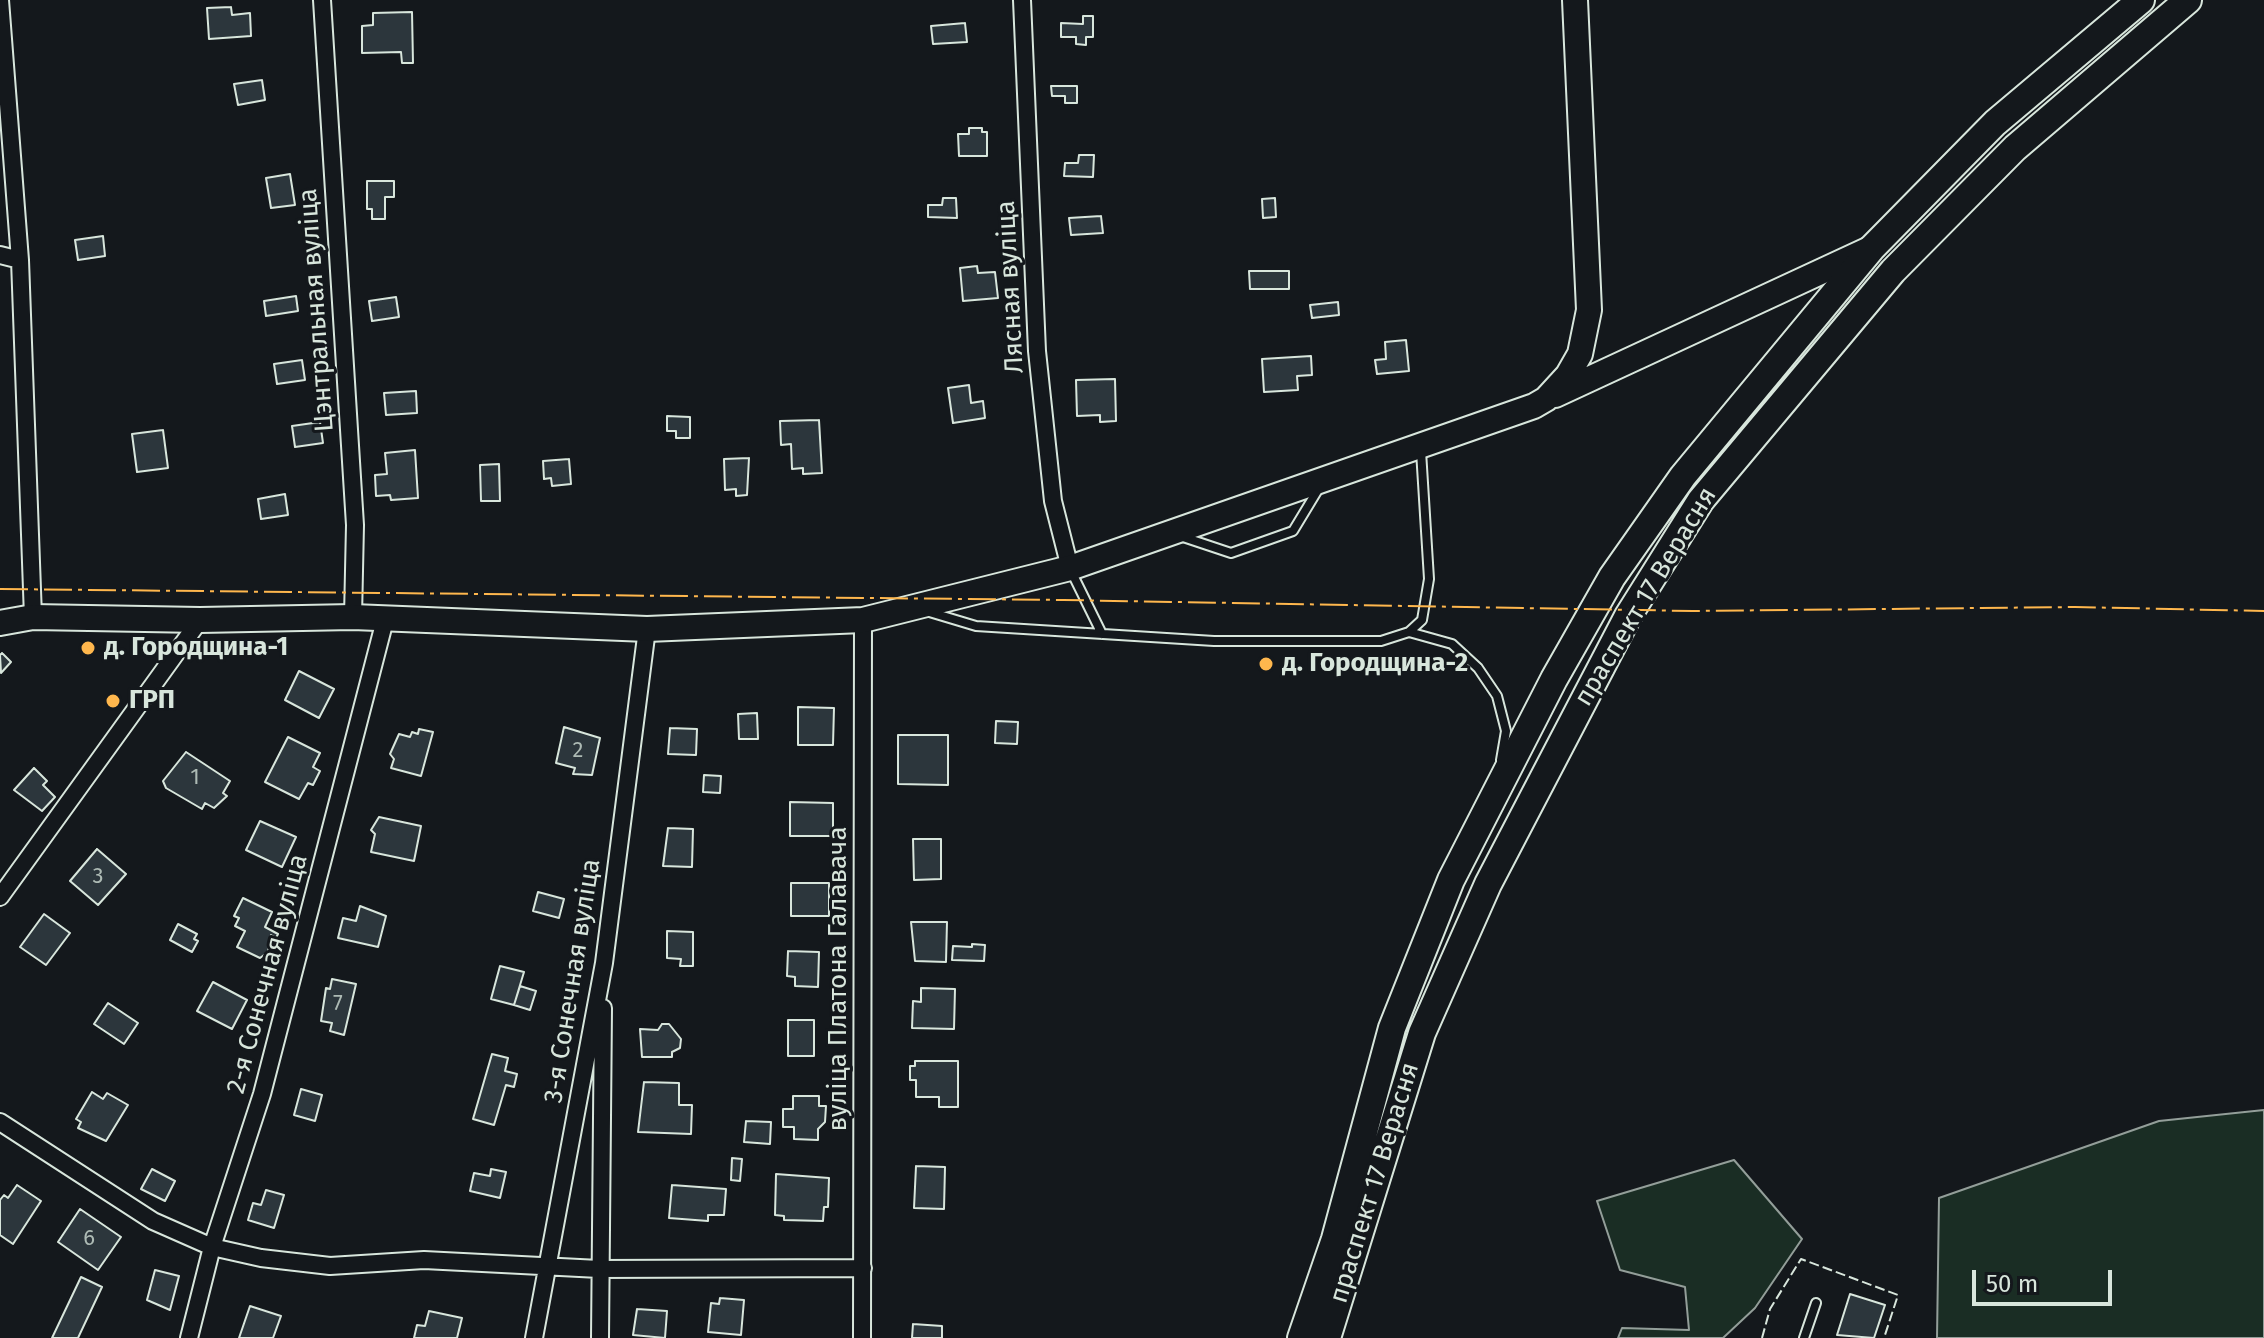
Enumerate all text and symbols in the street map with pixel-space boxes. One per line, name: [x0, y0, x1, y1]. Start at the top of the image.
street label: Цэнтральная вуліца: [293, 187, 341, 433]
street label: Лясная вуліца: [991, 200, 1031, 374]
street label: праспект 17 Верасня: [1568, 482, 1724, 712]
place label: д. Городщина-1: [104, 632, 288, 664]
marker: д. Городщина-1: [79, 639, 97, 657]
place label: д. Городщина-2: [1282, 648, 1468, 680]
marker: д. Городщина-2: [1257, 655, 1275, 673]
place label: ГРП: [129, 685, 175, 717]
marker: ГРП: [104, 692, 122, 710]
house number: 2: [573, 738, 583, 764]
house number: 1: [190, 765, 200, 791]
street label: вуліца Платона Галавача: [823, 826, 855, 1132]
street label: 2-я Сонечная вуліца: [221, 851, 315, 1097]
street label: 3-я Сонечная вуліца: [538, 857, 608, 1105]
house number: 3: [93, 864, 103, 890]
house number: 7: [333, 991, 343, 1017]
street label: праспект 17 Верасня: [1324, 1059, 1426, 1307]
house number: 6: [83, 1226, 95, 1252]
scale bar: [1976, 1254, 2116, 1304]
text: 50 m: [1986, 1270, 2038, 1298]

